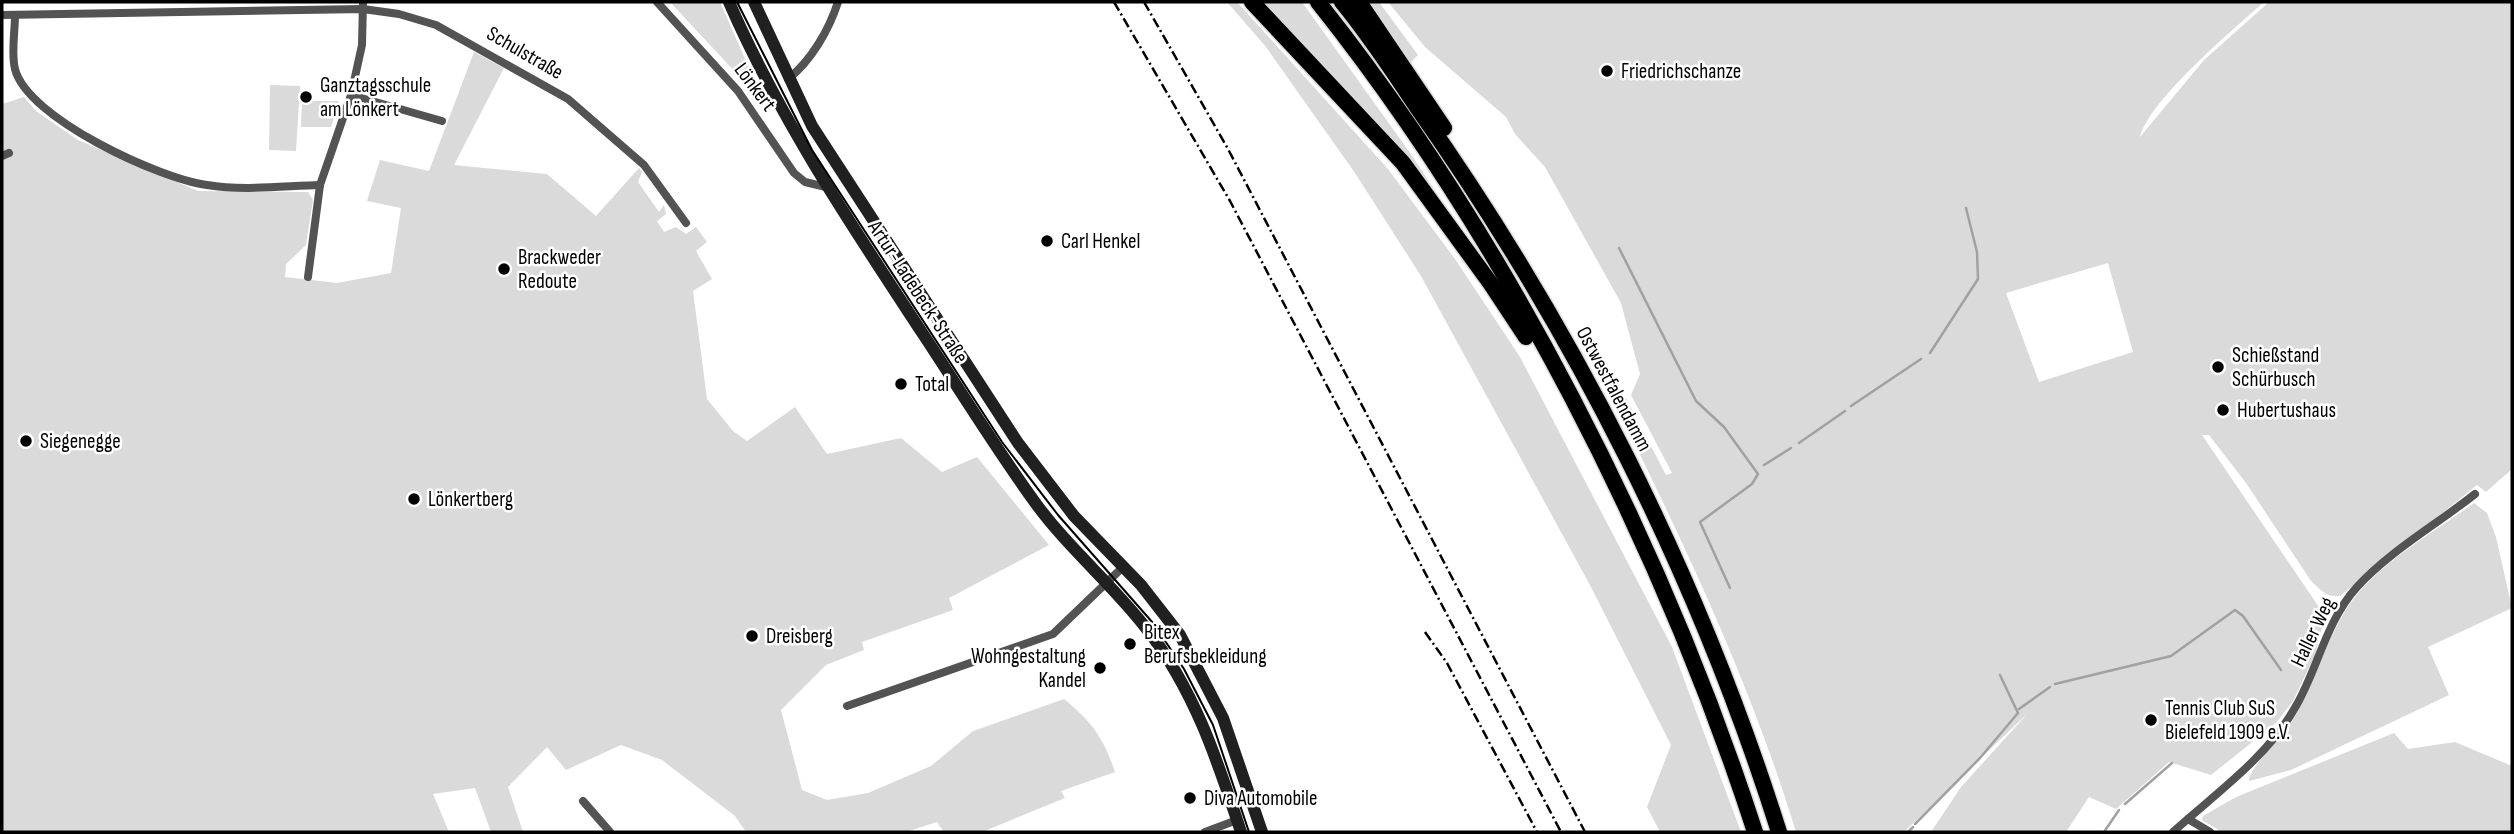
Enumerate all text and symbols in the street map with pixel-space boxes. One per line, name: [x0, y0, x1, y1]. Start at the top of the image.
street label: Schulstraße: [482, 21, 568, 85]
street label: Lönkert: [729, 58, 781, 116]
place label: Friedrichschanze: [1621, 59, 1741, 84]
marker: Friedrichschanze: [1599, 63, 1615, 79]
place label: Ganztagsschule am Lönkert: [320, 73, 431, 122]
marker: Ganztagsschule am Lönkert: [298, 89, 314, 105]
street label: Artur-Ladebeck-Straße: [862, 215, 973, 368]
place label: Carl Henkel: [1061, 229, 1140, 254]
marker: Carl Henkel: [1039, 233, 1055, 249]
place label: Brackweder Redoute: [518, 245, 601, 294]
marker: Brackweder Redoute: [496, 261, 512, 277]
street label: Ostwestfalendamm: [1571, 322, 1657, 456]
place label: Schießstand Schürbusch: [2232, 343, 2319, 392]
marker: Schießstand Schürbusch: [2210, 359, 2226, 375]
place label: Total: [915, 372, 949, 397]
marker: Total: [893, 376, 909, 392]
place label: Hubertushaus: [2237, 398, 2336, 423]
marker: Hubertushaus: [2215, 402, 2231, 418]
place label: Siegenegge: [40, 429, 121, 454]
marker: Siegenegge: [18, 433, 34, 449]
place label: Lönkertberg: [428, 487, 513, 512]
marker: Lönkertberg: [406, 491, 422, 507]
street label: Haller Weg: [2285, 593, 2341, 671]
place label: Bitex Berufsbekleidung: [1144, 620, 1267, 669]
place label: Dreisberg: [766, 624, 833, 649]
marker: Dreisberg: [744, 628, 760, 644]
marker: Bitex Berufsbekleidung: [1122, 636, 1138, 652]
place label: Wohngestaltung Kandel: [971, 644, 1086, 693]
marker: Wohngestaltung Kandel: [1092, 660, 1108, 676]
place label: Tennis Club SuS Bielefeld 1909 e.V.: [2165, 696, 2290, 745]
marker: Tennis Club SuS Bielefeld 1909 e.V.: [2143, 712, 2159, 728]
place label: Diva Automobile: [1204, 786, 1317, 811]
marker: Diva Automobile: [1182, 790, 1198, 806]

